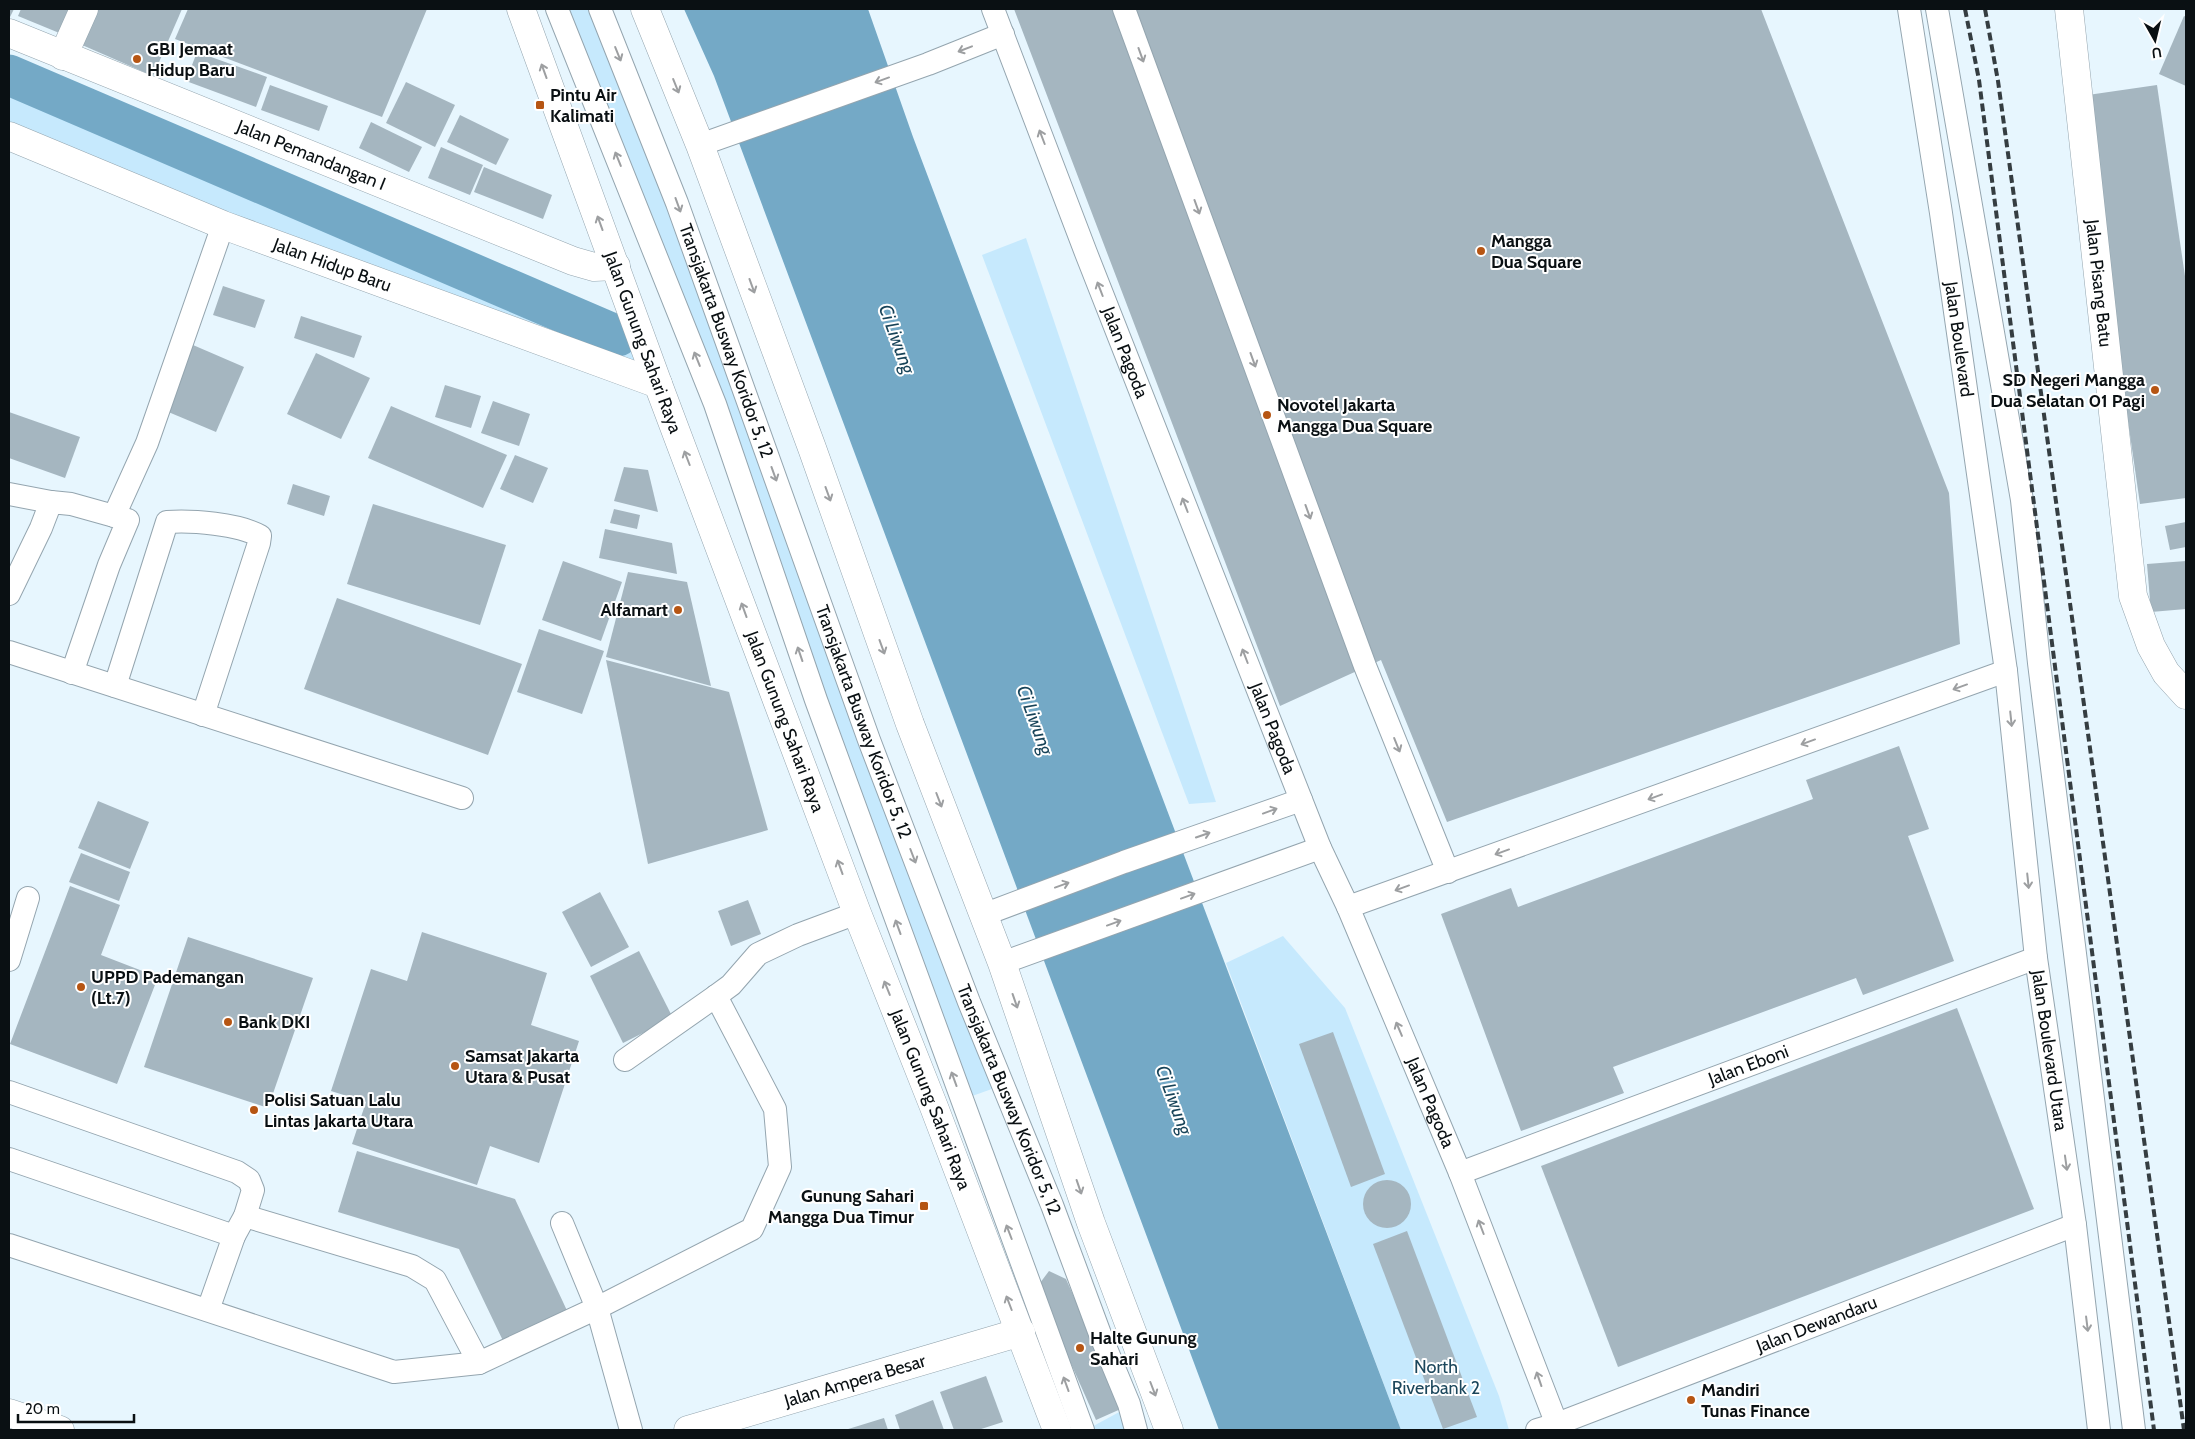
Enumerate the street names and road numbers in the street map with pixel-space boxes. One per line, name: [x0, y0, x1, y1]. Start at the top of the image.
street label: Jalan Pemandangan I: [233, 115, 389, 195]
street label: Jalan Pisang Batu: [2081, 218, 2117, 348]
street label: Transjakarta Busway Koridor 5, 12: [674, 221, 778, 461]
street label: Jalan Hidup Baru: [269, 233, 394, 297]
street label: Jalan Gunung Sahari Raya: [599, 248, 687, 437]
street label: Jalan Boulevard: [1940, 279, 1978, 398]
street label: Jalan Pagoda: [1097, 303, 1153, 402]
street label: Transjakarta Busway Koridor 5, 12: [811, 602, 917, 842]
street label: Jalan Gunung Sahari Raya: [741, 627, 829, 816]
street label: Jalan Pagoda: [1245, 679, 1301, 778]
street label: Jalan Boulevard Utara: [2027, 968, 2072, 1133]
street label: Transjakarta Busway Koridor 5, 12: [952, 981, 1066, 1218]
street label: Jalan Gunung Sahari Raya: [885, 1005, 976, 1193]
street label: Jalan Eboni: [1704, 1040, 1792, 1091]
street label: Jalan Pagoda: [1401, 1053, 1459, 1152]
street label: Jalan Dewandaru: [1752, 1291, 1880, 1358]
street label: Jalan Ampera Besar: [781, 1350, 928, 1412]

